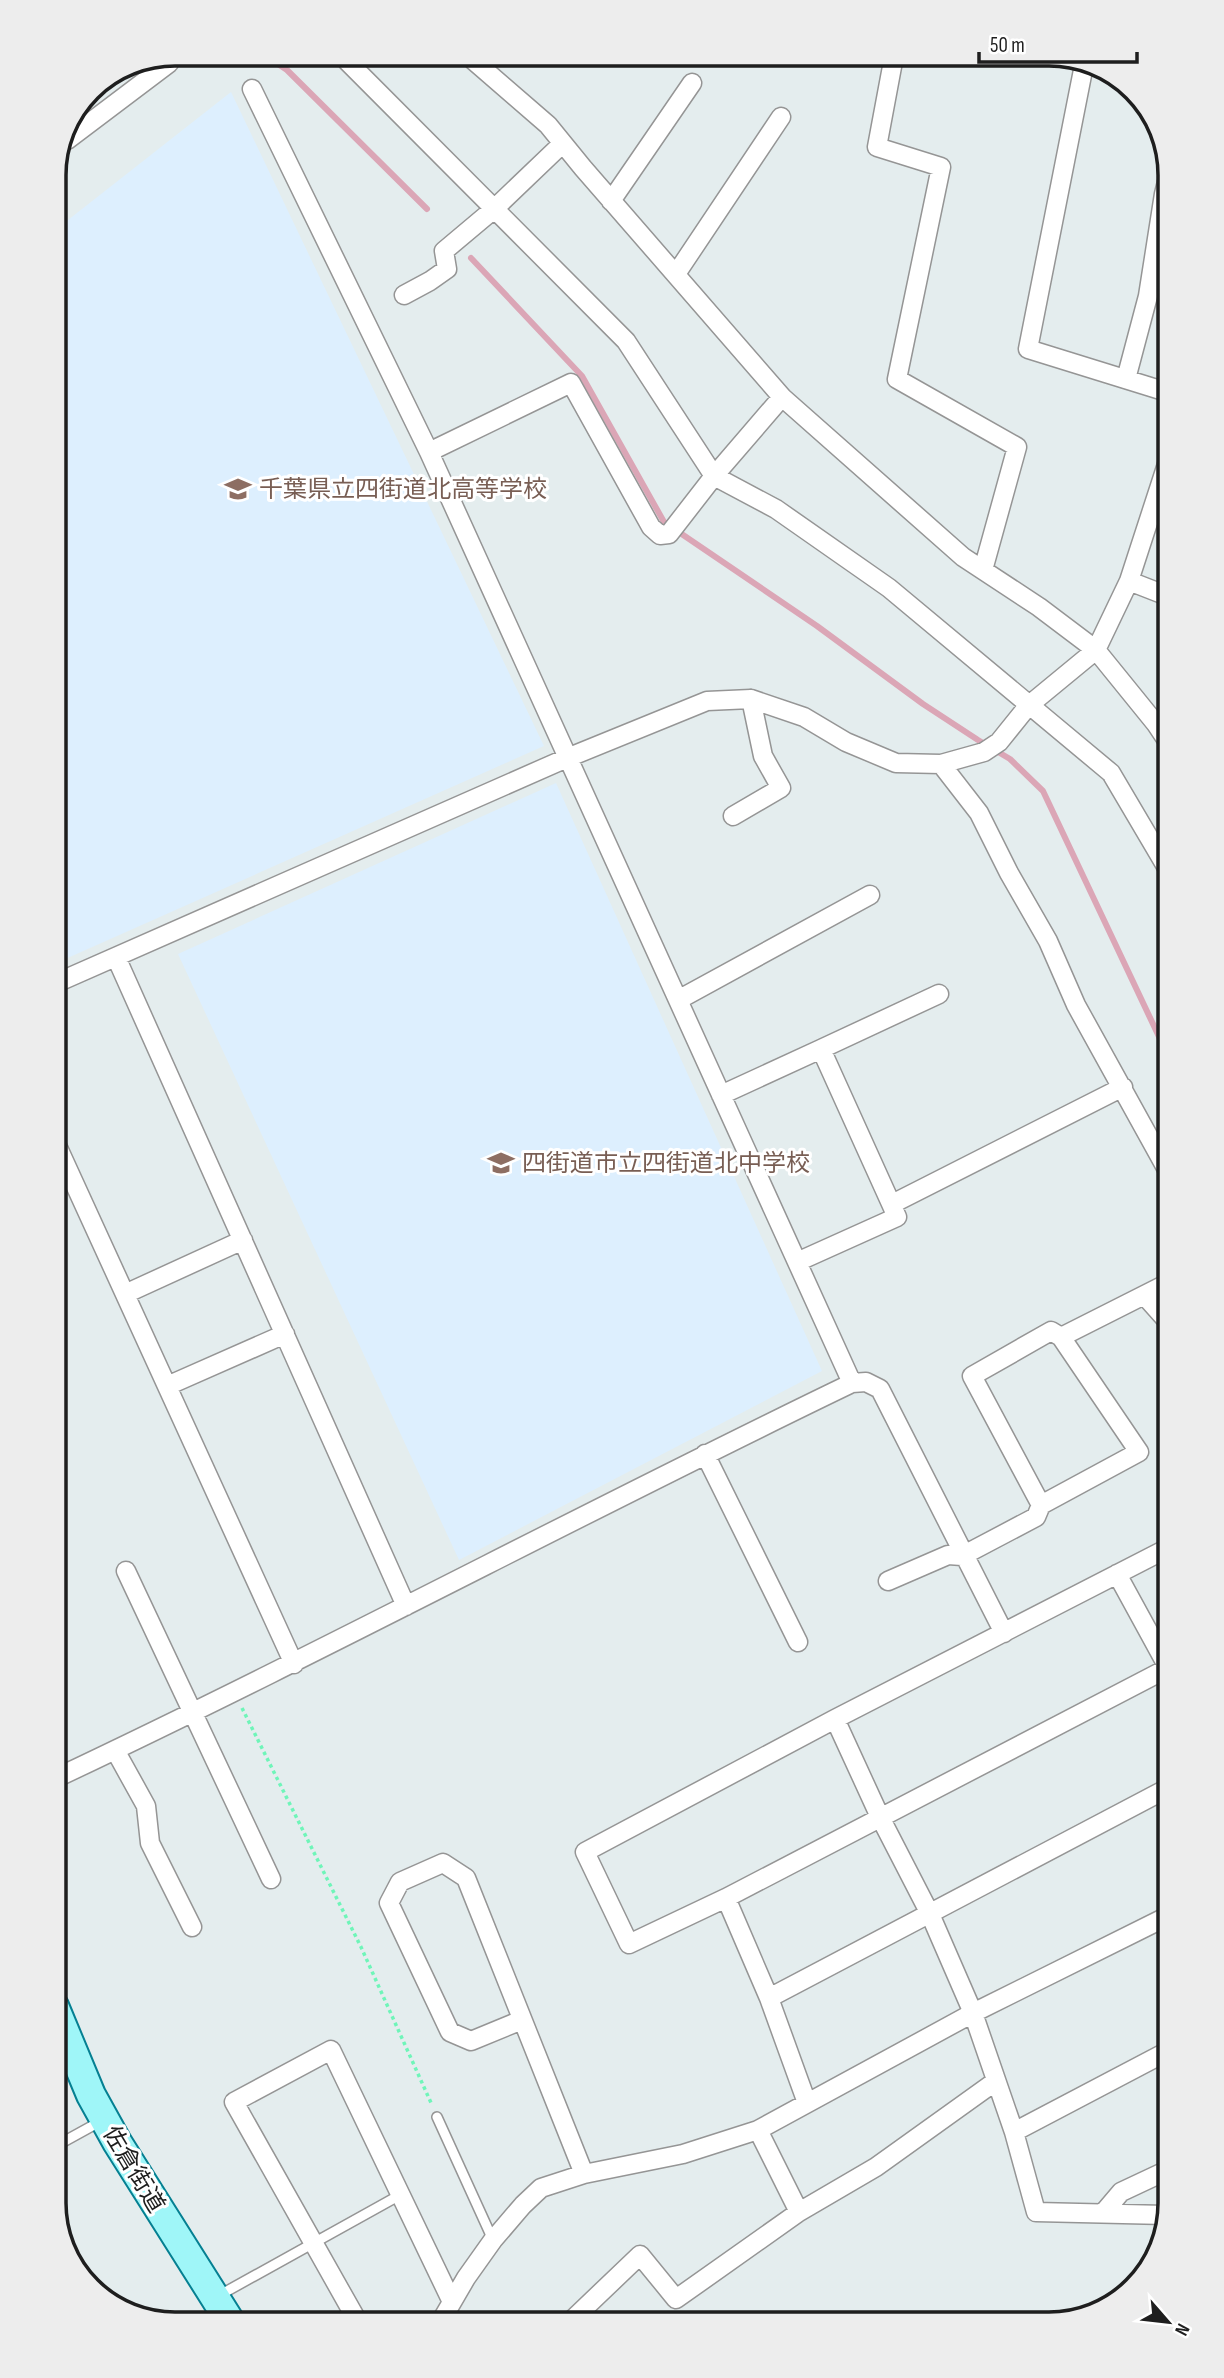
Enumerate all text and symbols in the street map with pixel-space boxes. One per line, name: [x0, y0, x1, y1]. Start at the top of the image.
scale bar: [979, 21, 1136, 65]
text: 50 m: [990, 33, 1025, 58]
school or university icon: 千葉県立四街道北高等学校: [223, 474, 253, 504]
place label: 千葉県立四街道北高等学校: [259, 475, 547, 504]
school or university icon: 四街道市立四街道北中学校: [486, 1148, 516, 1178]
place label: 四街道市立四街道北中学校: [522, 1149, 810, 1178]
street label: 佐倉街道: [96, 2121, 171, 2218]
north arrow: [1133, 2287, 1203, 2357]
text: N: [1169, 2319, 1194, 2339]

